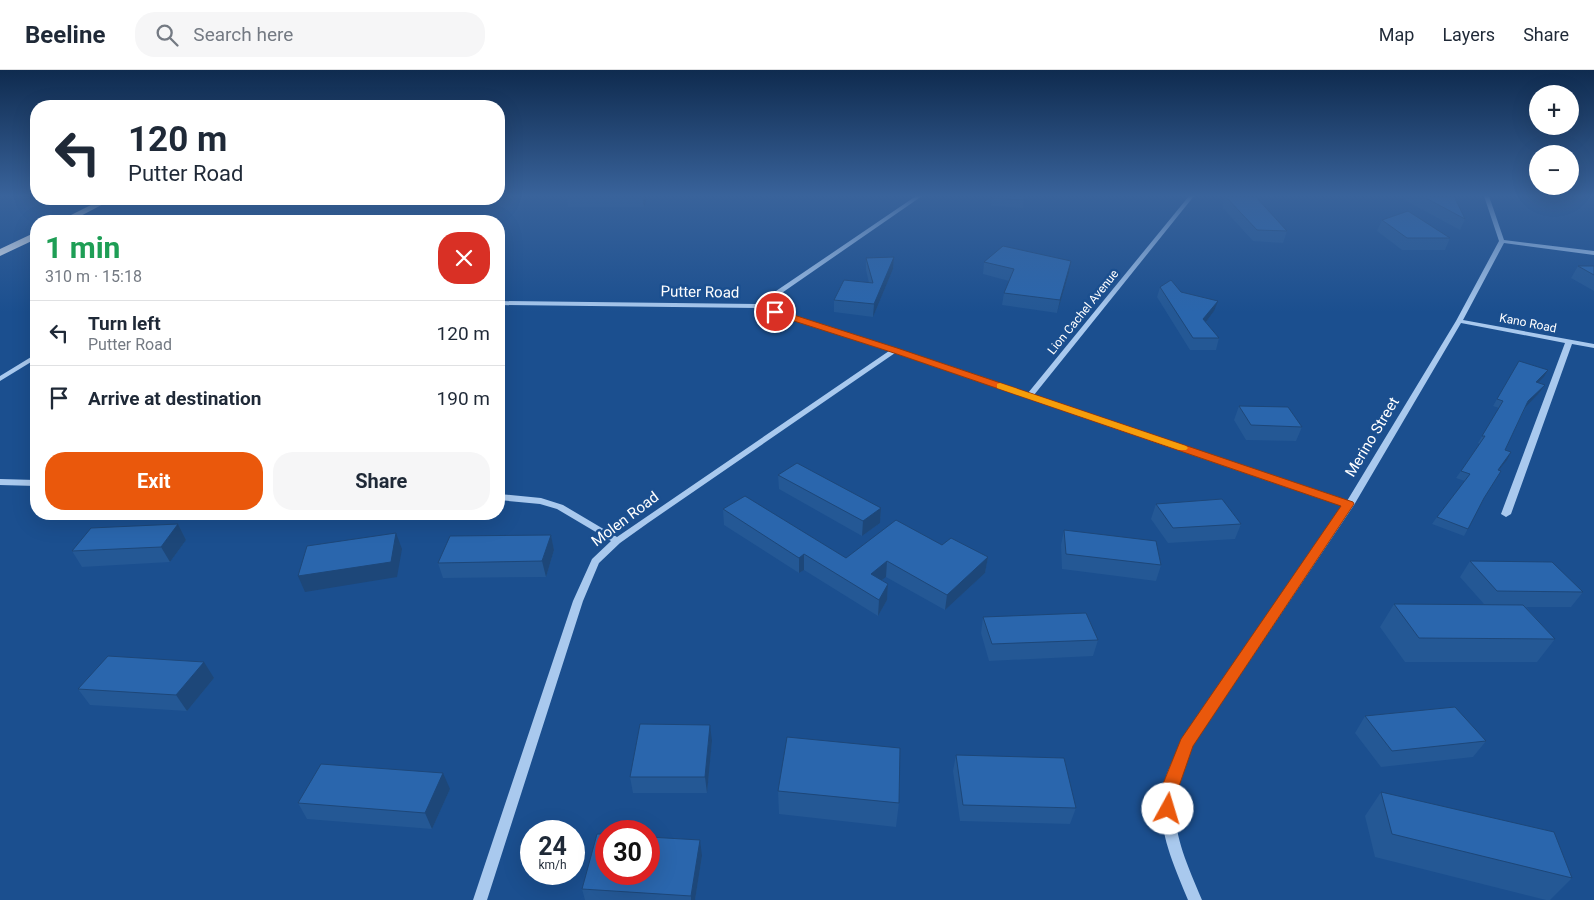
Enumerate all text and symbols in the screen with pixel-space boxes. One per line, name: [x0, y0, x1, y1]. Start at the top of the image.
search box: [135, 12, 485, 57]
text: Beeline: [25, 21, 105, 49]
icon: search: [153, 21, 181, 49]
text: Search here: [193, 23, 293, 46]
text: Map: [1379, 24, 1414, 45]
text: Layers: [1442, 24, 1495, 45]
text: Share: [1523, 24, 1569, 45]
map controls: [1529, 85, 1579, 195]
button: +: [1529, 85, 1579, 135]
text: 120 m: [128, 119, 227, 160]
icon: left: [45, 120, 110, 185]
button: −: [1529, 145, 1579, 195]
text: Putter Road: [128, 161, 243, 186]
text: 1 min: [45, 230, 120, 265]
button: close: [438, 232, 490, 284]
text: 310 m · 15:18: [45, 267, 142, 286]
street label: Lion Cachel Avenue: [1045, 267, 1121, 357]
street label: Putter Road: [660, 282, 740, 302]
pin: [754, 291, 796, 333]
icon: arrive: [761, 298, 789, 326]
street label: Kano Road: [1498, 311, 1558, 335]
text: Turn left: [88, 312, 161, 335]
icon: left: [45, 319, 73, 347]
text: 120 m: [437, 322, 490, 345]
text: Putter Road: [88, 335, 172, 354]
icon: arrive: [45, 384, 73, 412]
text: Arrive at destination: [88, 387, 261, 410]
text: 190 m: [437, 387, 490, 410]
street label: Merino Street: [1341, 394, 1403, 480]
button: Exit: [45, 452, 263, 510]
button: Share: [273, 452, 490, 510]
street label: Molen Road: [588, 488, 662, 550]
position arrow: [1141, 782, 1193, 834]
speed limit sign: 30: [595, 820, 660, 885]
text: 24: [538, 832, 567, 861]
text: km/h: [538, 858, 567, 872]

